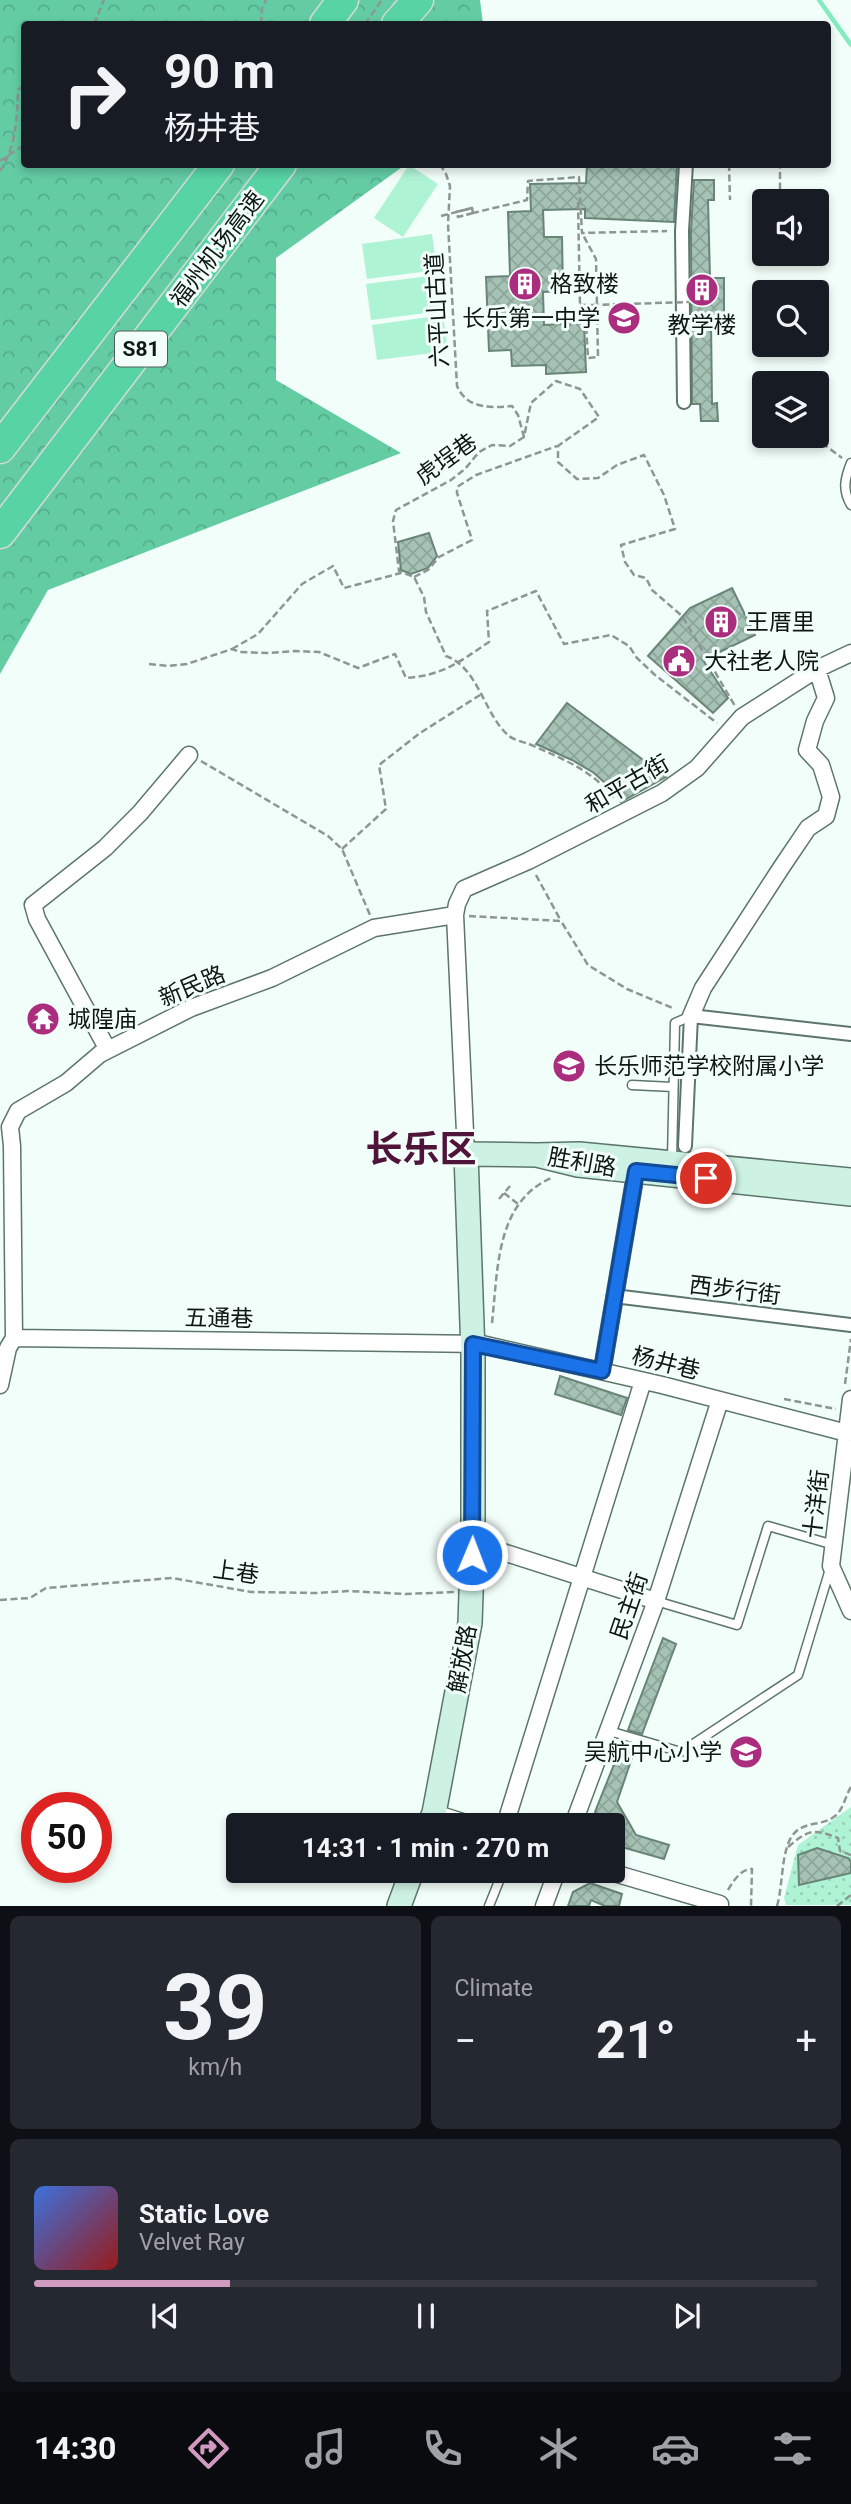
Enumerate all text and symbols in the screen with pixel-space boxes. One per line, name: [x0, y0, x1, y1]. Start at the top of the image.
text: 90 m: [164, 43, 275, 100]
icon: right: [49, 49, 140, 140]
text: 杨井巷: [164, 109, 260, 147]
street label: 福州机场高速: [165, 186, 270, 313]
map controls: [752, 189, 829, 448]
button: sound: [752, 189, 829, 266]
street label: 六平山古道: [421, 252, 454, 368]
building icon: 格致楼: [506, 265, 544, 303]
place label: 格致楼: [550, 271, 619, 298]
building icon: 教学楼: [683, 271, 721, 309]
button: search: [752, 280, 829, 357]
school or university icon: 长乐第一中学: [605, 299, 643, 337]
place label: 长乐第一中学: [462, 305, 600, 332]
place label: 教学楼: [668, 312, 737, 339]
road number: S81: [115, 332, 167, 366]
button: layers: [752, 371, 829, 448]
street label: 虎埕巷: [410, 428, 482, 491]
building icon: 王厝里: [702, 603, 740, 641]
place label: 王厝里: [746, 609, 815, 636]
public building icon: 大社老人院: [660, 642, 698, 680]
place label: 大社老人院: [704, 648, 819, 675]
street label: 和平古街: [581, 750, 674, 819]
street label: 新民路: [155, 961, 229, 1012]
temple icon: 城隍庙: [24, 1000, 62, 1038]
place label: 城隍庙: [68, 1006, 137, 1033]
school or university icon: 长乐师范学校附属小学: [550, 1047, 588, 1085]
place label: 长乐师范学校附属小学: [594, 1053, 824, 1080]
district label: 长乐区: [366, 1128, 477, 1171]
street label: 胜利路: [546, 1143, 618, 1182]
pin: [676, 1148, 736, 1208]
icon: arrive: [687, 1159, 725, 1197]
street label: 西步行街: [688, 1271, 782, 1310]
street label: 五通巷: [184, 1304, 254, 1333]
street label: 杨井巷: [629, 1342, 703, 1385]
street label: 十洋街: [799, 1468, 834, 1540]
position arrow: [435, 1518, 509, 1592]
street label: 上巷: [211, 1556, 261, 1589]
street label: 民主街: [605, 1569, 653, 1643]
street label: 解放路: [443, 1623, 482, 1695]
school or university icon: 吴航中心小学: [727, 1733, 765, 1771]
place label: 吴航中心小学: [584, 1739, 722, 1766]
speed limit sign: 50: [21, 1792, 112, 1883]
text: 14:31 · 1 min · 270 m: [302, 1833, 549, 1863]
text: 39: [163, 1955, 267, 2061]
text: Climate: [455, 1975, 533, 2002]
text: 21°: [596, 2010, 676, 2071]
text: −: [455, 2019, 476, 2063]
text: +: [795, 2019, 817, 2063]
text: km/h: [188, 2054, 242, 2081]
text: Static Love: [139, 2199, 269, 2229]
text: Velvet Ray: [139, 2229, 245, 2256]
icon: previous: [146, 2297, 184, 2335]
icon: pause: [407, 2297, 445, 2335]
icon: next: [668, 2297, 706, 2335]
icon: directions: [184, 2424, 233, 2473]
icon: music: [301, 2424, 350, 2473]
icon: phone: [418, 2424, 467, 2473]
icon: climate: [534, 2424, 583, 2473]
icon: car: [651, 2424, 700, 2473]
icon: filters: [768, 2424, 817, 2473]
text: 14:30: [34, 2429, 116, 2467]

